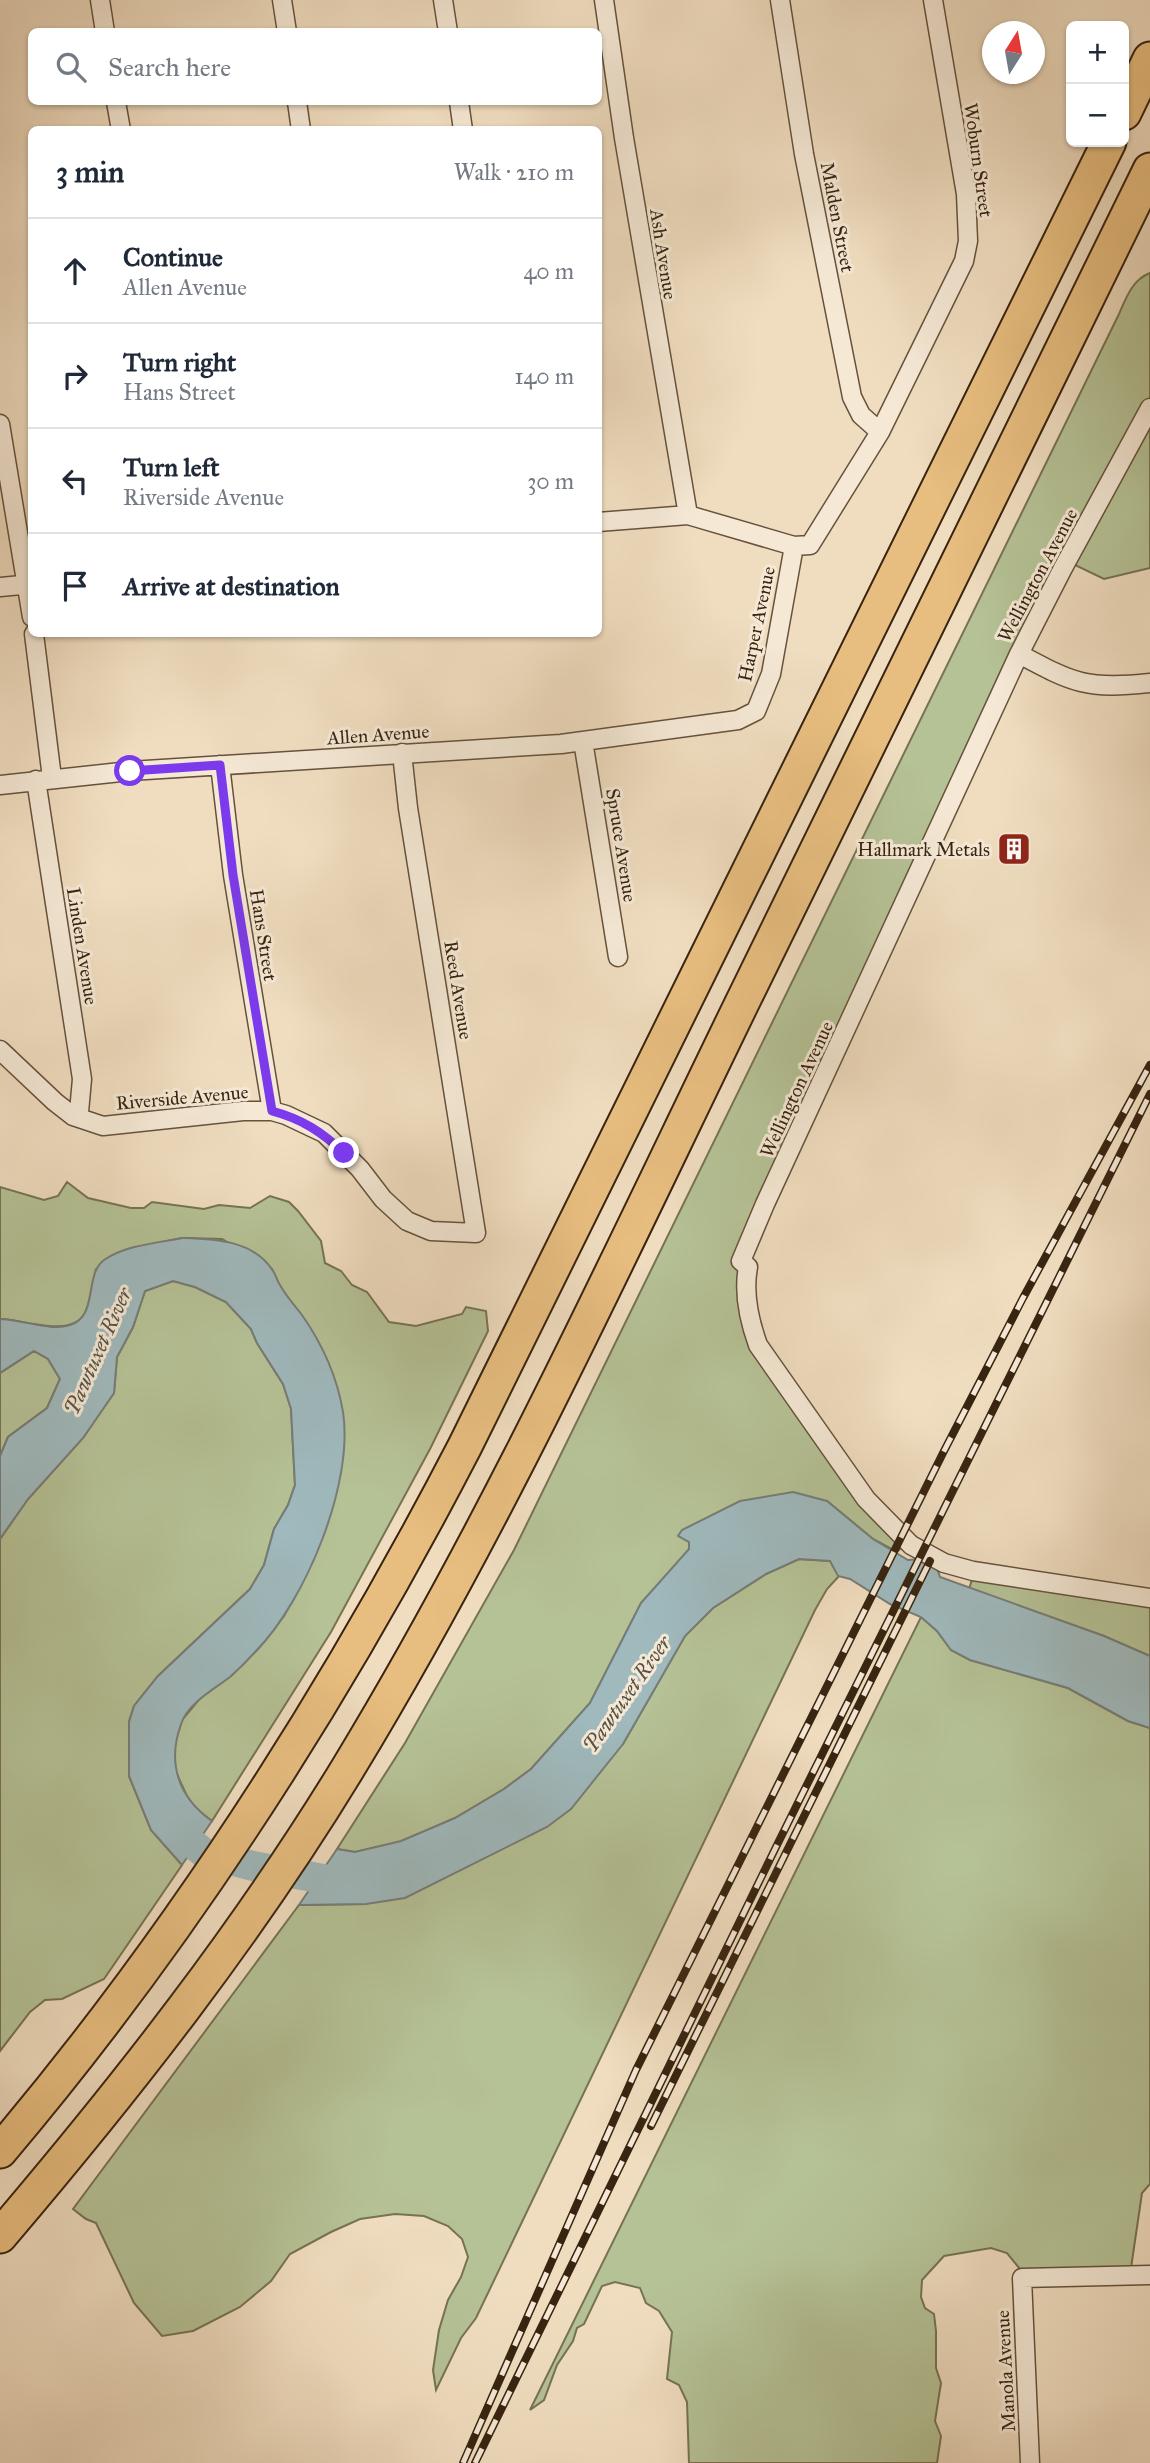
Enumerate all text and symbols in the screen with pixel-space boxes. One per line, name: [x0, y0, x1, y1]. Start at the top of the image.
north arrow: [982, 21, 1045, 84]
map controls: [1066, 21, 1129, 147]
button: +: [1066, 21, 1129, 84]
search box: [28, 28, 602, 105]
icon: search: [52, 48, 90, 86]
text: Search here: [108, 51, 231, 83]
button: −: [1066, 84, 1129, 147]
street label: Woburn Street: [959, 102, 998, 219]
text: 3 min: [56, 154, 124, 190]
text: Walk · 210 m: [454, 158, 574, 186]
street label: Malden Street: [816, 160, 860, 274]
street label: Ash Avenue: [645, 206, 682, 301]
text: Continue: [123, 241, 223, 273]
icon: ahead: [56, 252, 94, 290]
text: 40 m: [524, 257, 574, 285]
text: Allen Avenue: [123, 273, 247, 301]
text: Turn right: [123, 346, 236, 378]
icon: right: [56, 357, 94, 395]
text: 140 m: [514, 362, 574, 390]
text: Hans Street: [123, 378, 236, 406]
text: Turn left: [123, 451, 219, 483]
icon: left: [56, 462, 94, 500]
text: 30 m: [527, 467, 574, 495]
text: Riverside Avenue: [123, 483, 284, 511]
street label: Wellington Avenue: [993, 505, 1083, 646]
street label: Harper Avenue: [733, 564, 780, 684]
icon: arrive: [56, 567, 94, 605]
text: Arrive at destination: [123, 570, 340, 602]
street label: Allen Avenue: [325, 719, 430, 750]
route start: [114, 755, 145, 786]
street label: Spruce Avenue: [601, 787, 642, 904]
building icon: Hallmark Metals: [995, 830, 1033, 868]
place label: Hallmark Metals: [857, 838, 990, 861]
street label: Linden Avenue: [62, 886, 103, 1006]
street label: Hans Street: [245, 887, 282, 983]
street label: Reed Avenue: [439, 939, 478, 1041]
street label: Wellington Avenue: [755, 1017, 839, 1161]
street label: Riverside Avenue: [115, 1080, 249, 1115]
route end: [328, 1137, 359, 1168]
water label: Pawtuxet River: [58, 1282, 138, 1418]
water label: Pawtuxet River: [577, 1630, 677, 1757]
street label: Manola Avenue: [991, 2309, 1020, 2432]

